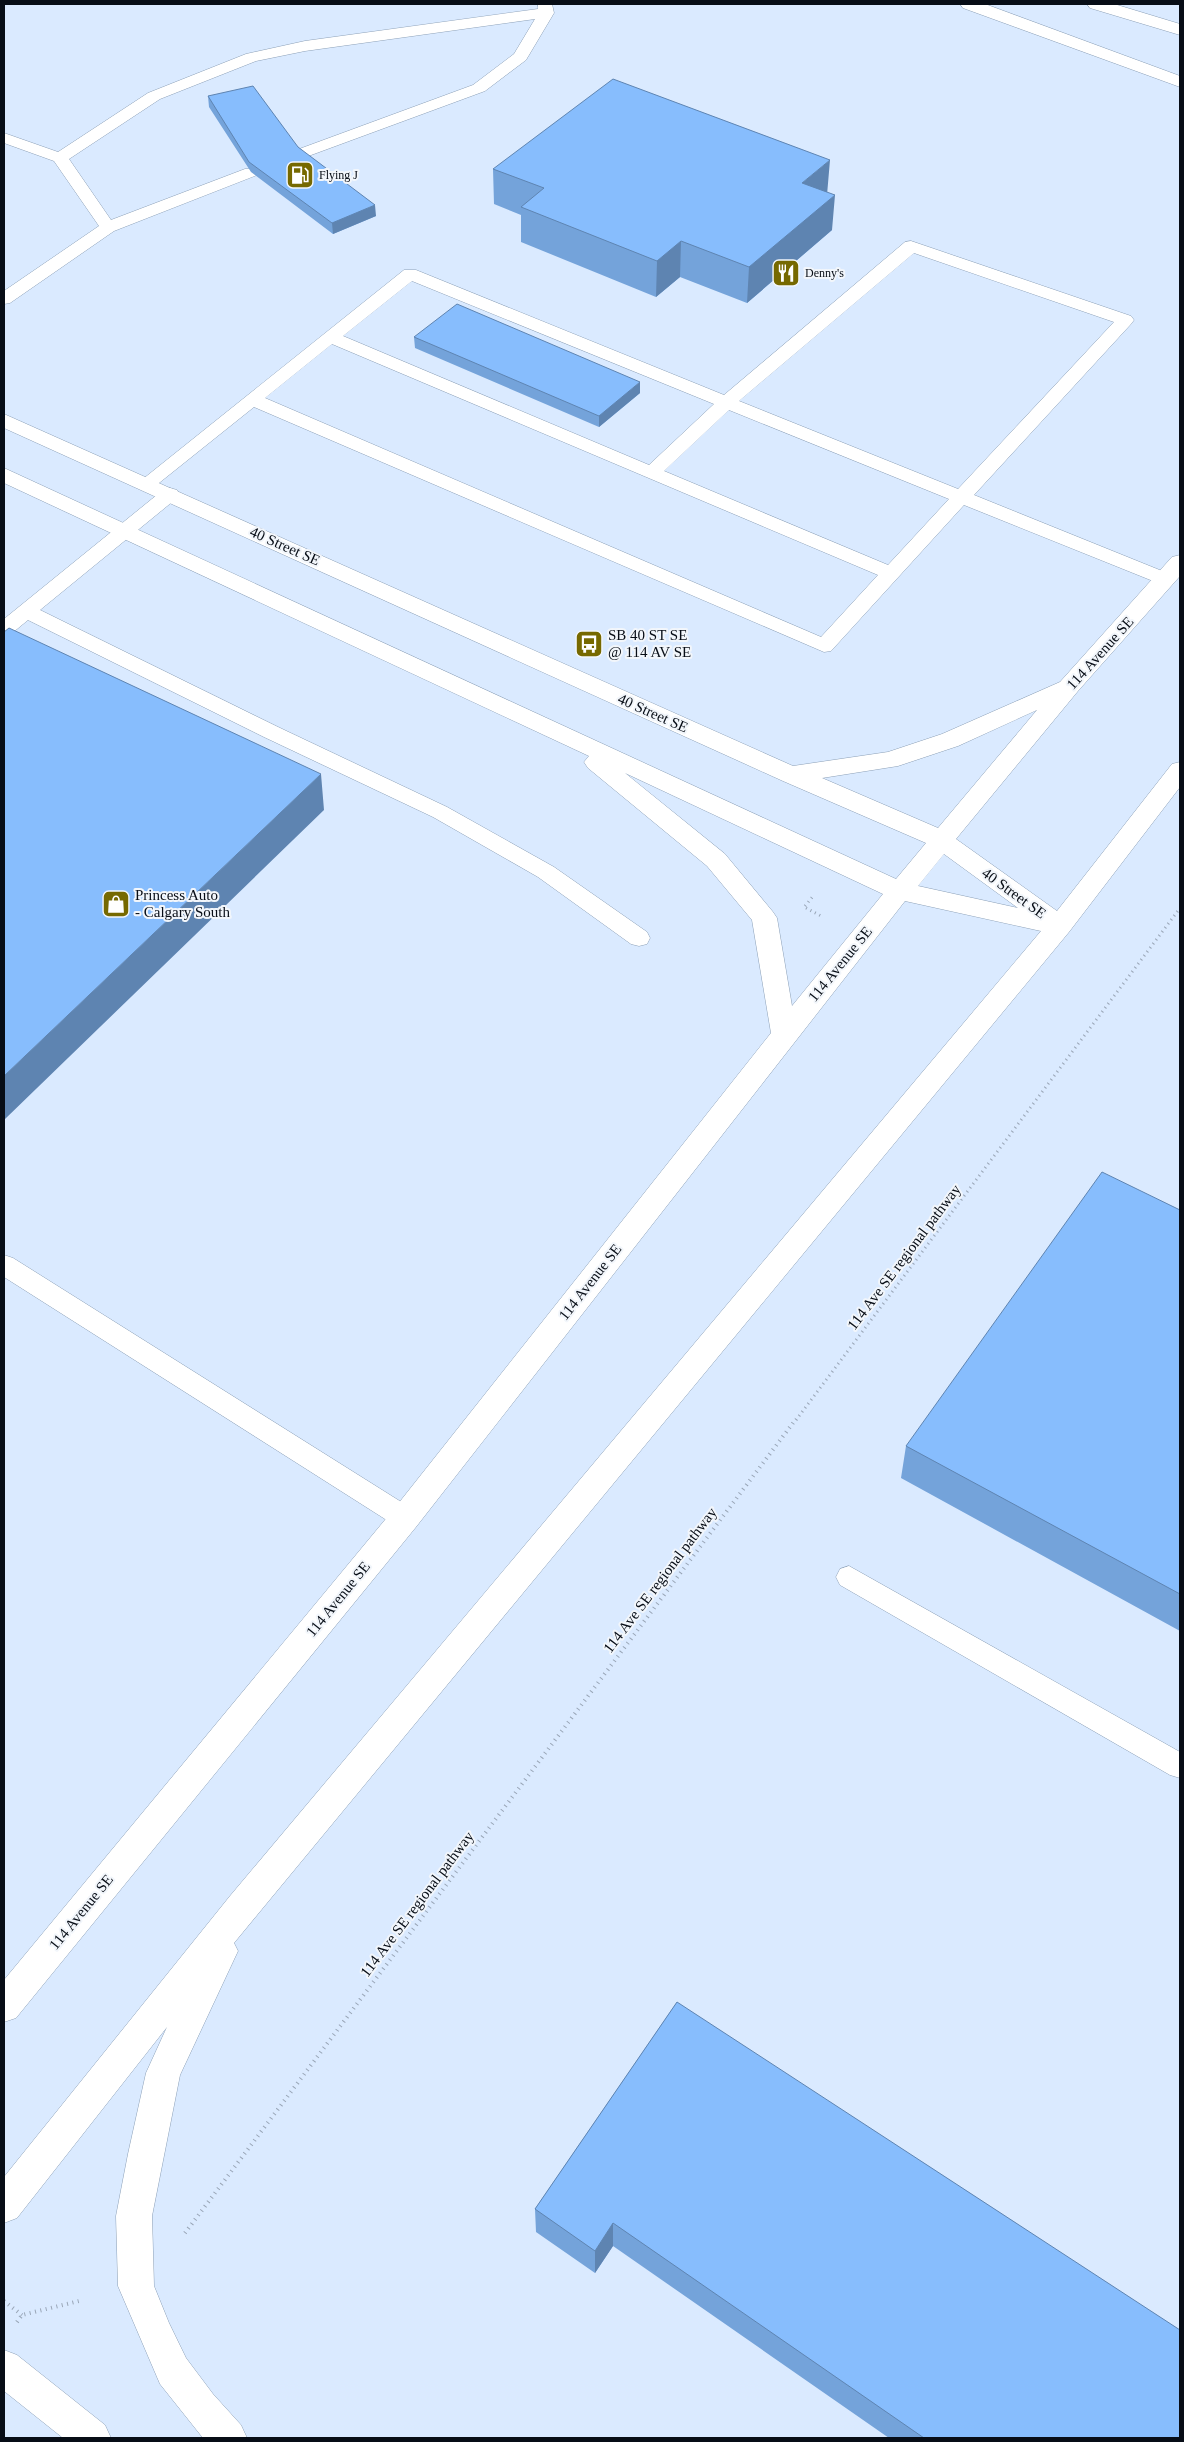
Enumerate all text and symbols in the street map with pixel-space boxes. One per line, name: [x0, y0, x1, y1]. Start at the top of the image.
fuel station icon: Flying J: [285, 160, 315, 190]
place label: Flying J: [319, 168, 358, 182]
restaurant icon: Denny's: [771, 258, 801, 288]
place label: Denny's: [805, 266, 844, 280]
street label: 40 Street SE: [247, 523, 323, 569]
street label: 114 Avenue SE: [1063, 614, 1137, 692]
place label: SB 40 ST SE @ 114 AV SE: [608, 627, 691, 660]
bus stop icon: SB 40 ST SE @ 114 AV SE: [574, 629, 604, 659]
street label: 40 Street SE: [615, 690, 691, 736]
street label: 40 Street SE: [979, 864, 1049, 922]
place label: Princess Auto - Calgary South: [135, 887, 230, 920]
shop icon: Princess Auto - Calgary South: [101, 889, 131, 919]
street label: 114 Avenue SE: [805, 923, 875, 1005]
street label: 114 Ave SE regional pathway: [844, 1181, 964, 1333]
street label: 114 Avenue SE: [555, 1241, 625, 1323]
street label: 114 Ave SE regional pathway: [600, 1504, 720, 1656]
street label: 114 Avenue SE: [303, 1558, 373, 1640]
street label: 114 Ave SE regional pathway: [357, 1828, 477, 1980]
street label: 114 Avenue SE: [46, 1871, 116, 1953]

